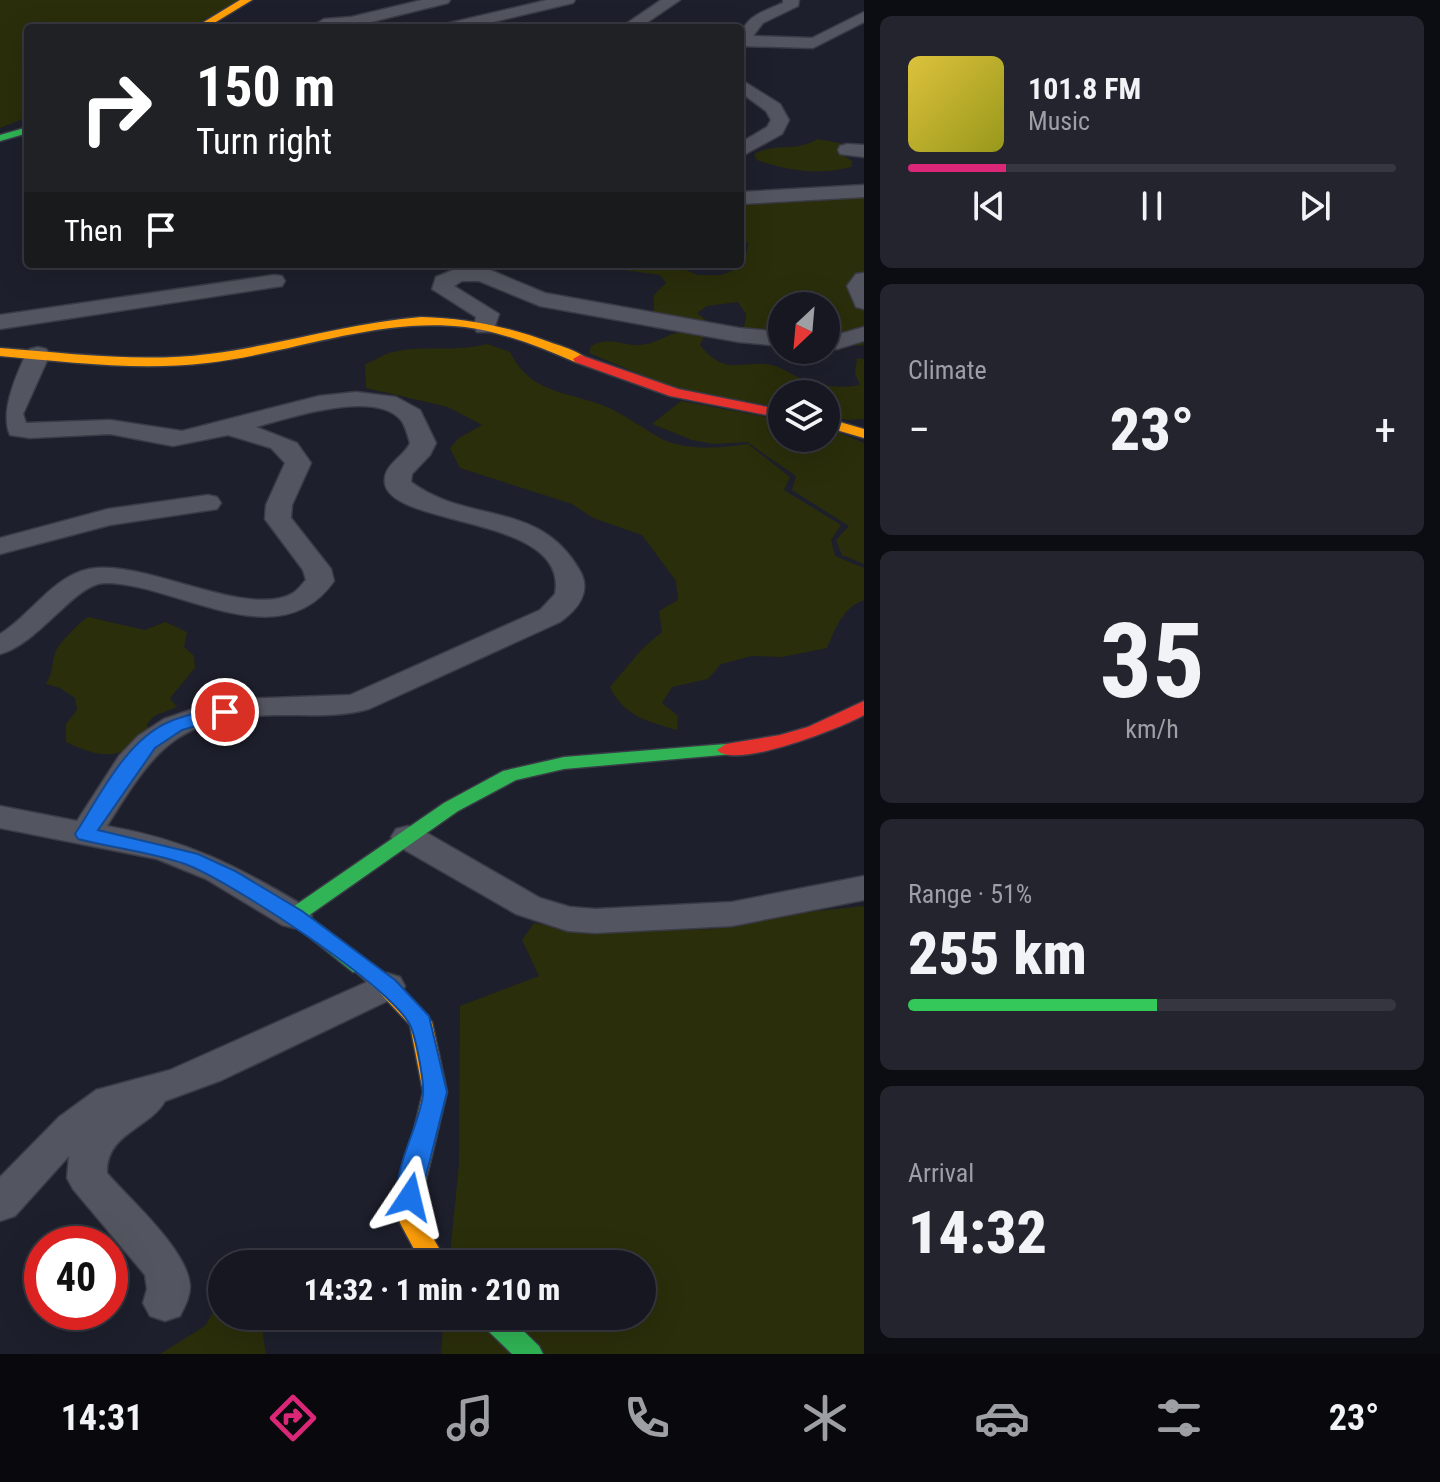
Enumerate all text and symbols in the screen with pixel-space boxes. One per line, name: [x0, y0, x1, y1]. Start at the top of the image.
text: 150 m: [196, 54, 335, 120]
icon: right: [64, 56, 168, 160]
text: 101.8 FM: [1028, 71, 1141, 106]
text: Music: [1028, 106, 1090, 136]
text: Turn right: [196, 121, 332, 163]
icon: previous: [967, 184, 1011, 228]
icon: pause: [1130, 184, 1174, 228]
icon: next: [1293, 184, 1337, 228]
icon: arrive: [139, 208, 183, 252]
text: Then: [64, 213, 123, 248]
north arrow: [768, 292, 840, 364]
map controls: [768, 292, 840, 452]
text: Climate: [908, 355, 987, 385]
button: layers: [768, 380, 840, 452]
text: 23°: [1110, 394, 1194, 465]
text: −: [908, 404, 930, 456]
text: +: [1374, 404, 1396, 456]
text: 35: [1099, 601, 1205, 722]
pin: [191, 678, 259, 746]
icon: arrive: [203, 690, 247, 734]
text: km/h: [1125, 714, 1179, 744]
text: Range · 51%: [908, 879, 1032, 909]
text: 255 km: [908, 918, 1087, 989]
position arrow: [368, 1155, 452, 1239]
text: Arrival: [908, 1158, 974, 1188]
text: 14:32: [908, 1197, 1047, 1268]
speed limit sign: 40: [24, 1226, 128, 1330]
text: 14:32 · 1 min · 210 m: [304, 1272, 560, 1307]
icon: directions: [265, 1390, 321, 1446]
icon: music: [442, 1390, 498, 1446]
icon: phone: [619, 1390, 675, 1446]
icon: climate: [797, 1390, 853, 1446]
icon: car: [974, 1390, 1030, 1446]
icon: filters: [1151, 1390, 1207, 1446]
text: 14:31: [61, 1397, 143, 1439]
text: 23°: [1329, 1397, 1379, 1439]

